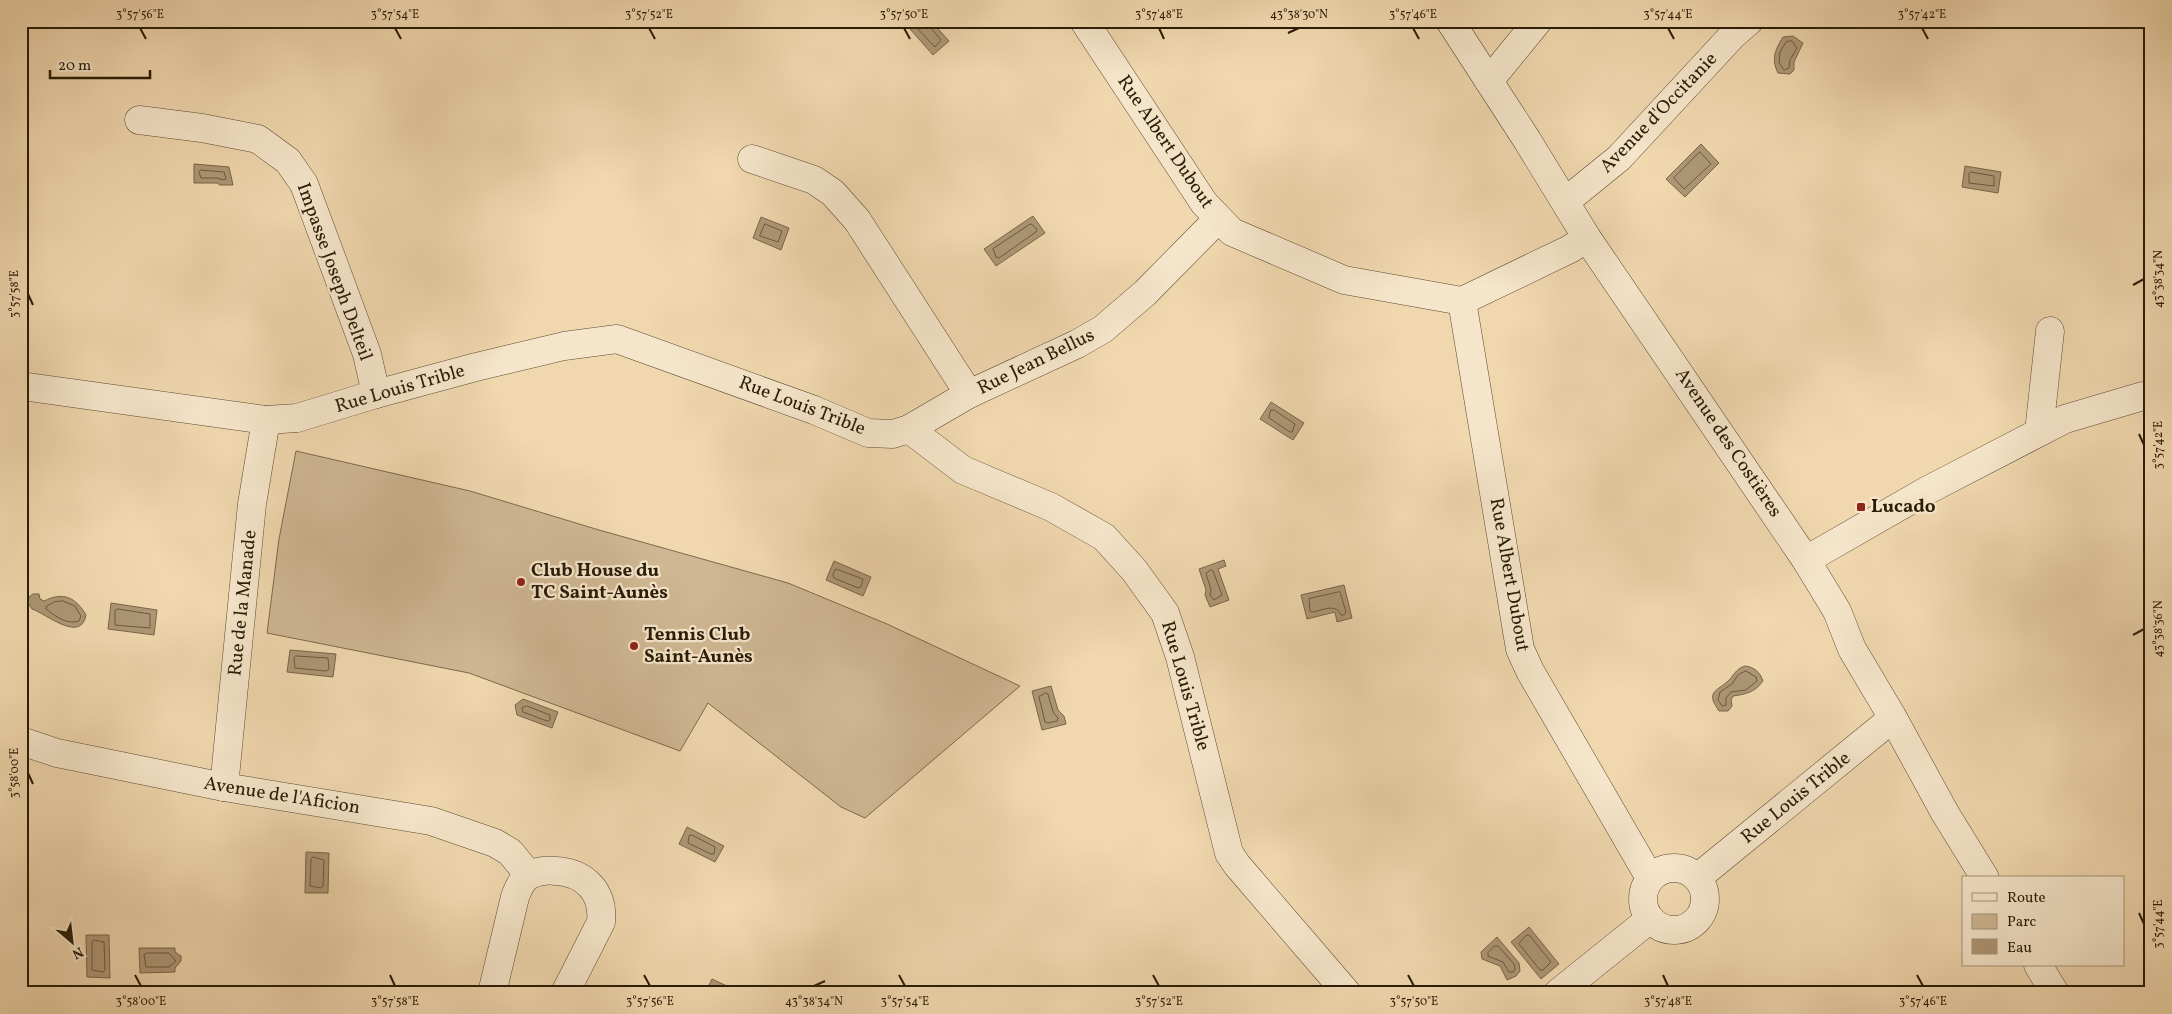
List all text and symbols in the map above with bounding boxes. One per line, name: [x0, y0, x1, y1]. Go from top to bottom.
text: 3°57'56"E: [116, 7, 164, 23]
text: 3°57'54"E: [371, 7, 419, 23]
text: 3°57'52"E: [625, 7, 673, 23]
text: 3°57'50"E: [880, 7, 928, 23]
text: 3°57'48"E: [1135, 7, 1183, 23]
text: 43°38'30"N: [1270, 7, 1328, 23]
text: 3°57'46"E: [1389, 7, 1437, 23]
text: 3°57'44"E: [1644, 7, 1692, 23]
text: 3°57'42"E: [1898, 7, 1946, 23]
street label: Avenue d'Occitanie: [1594, 47, 1724, 179]
scale bar: [50, 48, 150, 80]
text: 20 m: [58, 56, 91, 77]
street label: Rue Albert Dubout: [1111, 70, 1220, 214]
street label: Impasse Joseph Delteil: [290, 179, 378, 365]
text: 43°38'34"N: [2151, 250, 2167, 308]
text: 3°57'58"E: [7, 270, 23, 318]
street label: Rue Jean Bellus: [973, 322, 1099, 402]
street label: Rue Louis Trible: [332, 358, 468, 420]
street label: Avenue des Costières: [1668, 363, 1788, 523]
street label: Rue Louis Trible: [735, 370, 869, 442]
text: 3°57'42"E: [2151, 421, 2167, 469]
place label: Lucado: [1871, 494, 1936, 520]
street label: Rue Albert Dubout: [1483, 496, 1535, 654]
marker: Lucado: [1855, 501, 1867, 513]
street label: Rue de la Manade: [222, 529, 264, 677]
place label: Club House du TC Saint-Aunès: [531, 558, 668, 606]
marker: Club House du TC Saint-Aunès: [515, 576, 527, 588]
text: 43°38'36"N: [2151, 600, 2167, 658]
street label: Rue Louis Trible: [1154, 618, 1216, 754]
place label: Tennis Club Saint-Aunès: [644, 622, 753, 670]
marker: Tennis Club Saint-Aunès: [628, 640, 640, 652]
street label: Rue Louis Trible: [1736, 746, 1856, 850]
text: 3°58'00"E: [7, 748, 23, 798]
street label: Avenue de l'Aficion: [202, 771, 362, 821]
legend: [1962, 876, 2124, 966]
text: Route: [2007, 888, 2046, 909]
text: 3°57'44"E: [2151, 900, 2167, 948]
text: Parc: [2007, 912, 2036, 933]
north arrow: [48, 916, 98, 966]
text: Eau: [2007, 938, 2032, 959]
text: N: [68, 941, 86, 963]
text: 3°58'00"E: [116, 994, 166, 1010]
text: 3°57'58"E: [371, 994, 419, 1010]
text: 3°57'56"E: [626, 994, 674, 1010]
text: 43°38'34"N: [785, 994, 843, 1010]
text: 3°57'54"E: [881, 994, 929, 1010]
text: 3°57'52"E: [1135, 994, 1183, 1010]
text: 3°57'50"E: [1390, 994, 1438, 1010]
text: 3°57'48"E: [1644, 994, 1692, 1010]
text: 3°57'46"E: [1899, 994, 1947, 1010]

